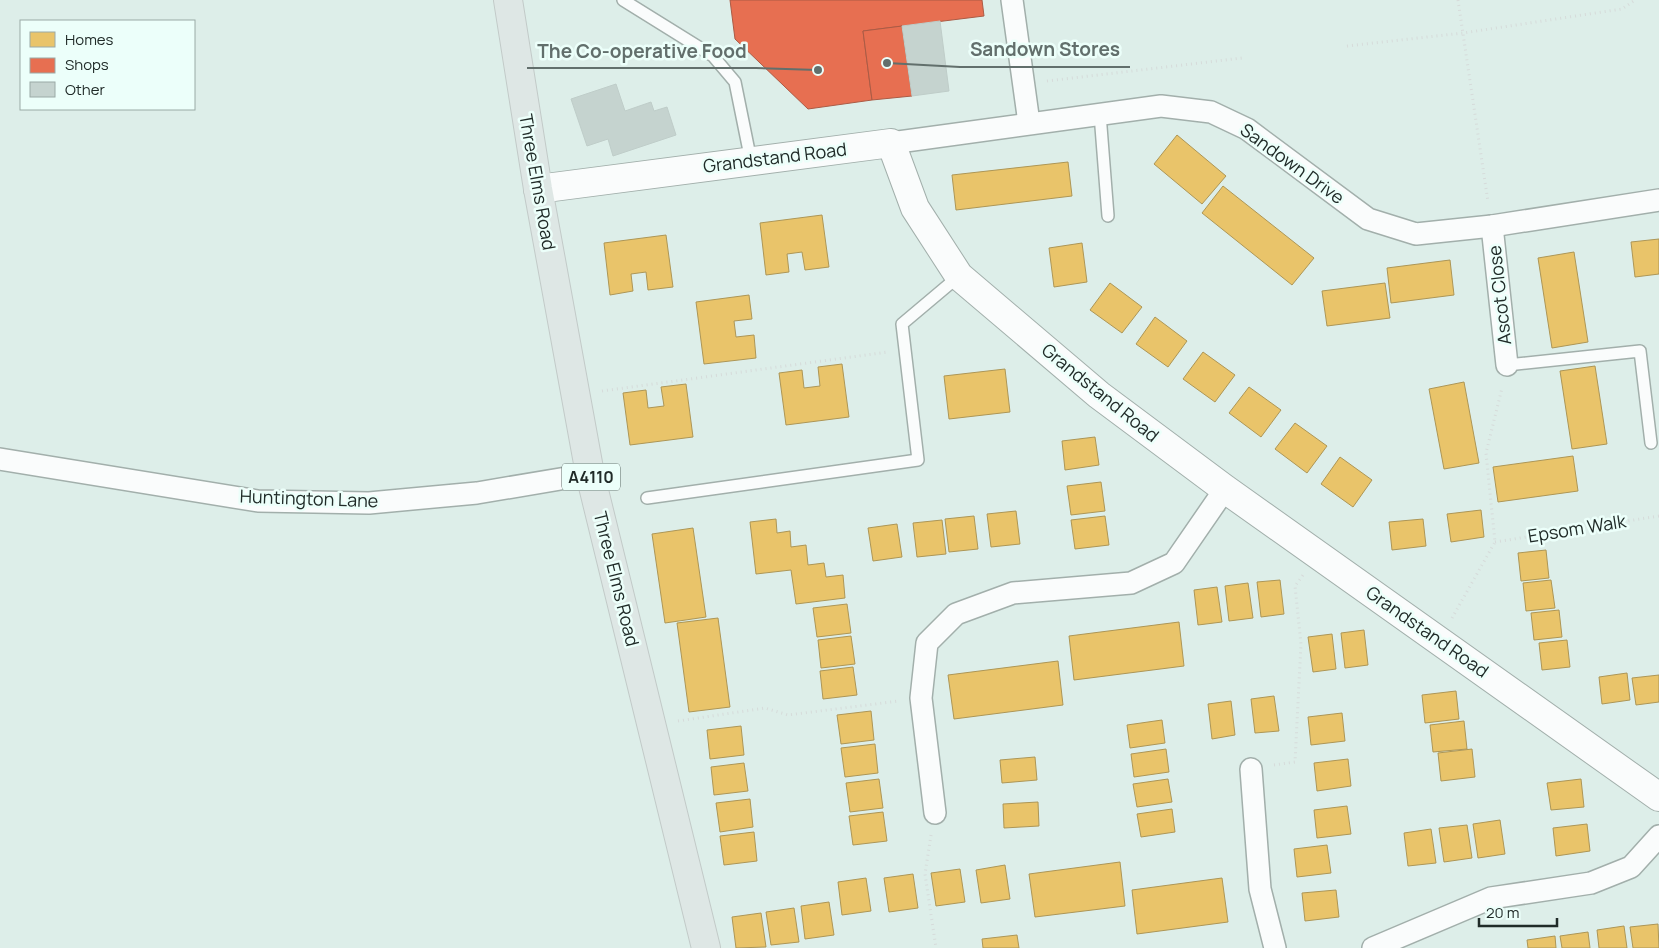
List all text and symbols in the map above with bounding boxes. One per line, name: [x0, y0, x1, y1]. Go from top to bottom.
legend: [20, 20, 195, 110]
text: Homes: [65, 29, 114, 50]
callout: Sandown Stores: [960, 33, 1130, 67]
callout: The Co-operative Food: [527, 34, 756, 68]
text: Sandown Stores: [970, 36, 1120, 62]
text: The Co-operative Food: [537, 38, 747, 64]
text: Shops: [65, 54, 109, 75]
text: Other: [65, 79, 106, 100]
street label: Three Elms Road: [514, 112, 562, 252]
street label: Sandown Drive: [1236, 117, 1349, 209]
street label: Grandstand Road: [702, 136, 848, 178]
street label: Ascot Close: [1482, 244, 1516, 346]
street label: Grandstand Road: [1037, 337, 1164, 447]
road number: A4110: [562, 464, 620, 491]
street label: Huntington Lane: [239, 484, 379, 512]
street label: Epsom Walk: [1526, 508, 1629, 548]
street label: Three Elms Road: [589, 509, 645, 649]
street label: Grandstand Road: [1362, 580, 1494, 682]
scale bar: [1479, 896, 1556, 928]
text: 20 m: [1486, 902, 1519, 923]

